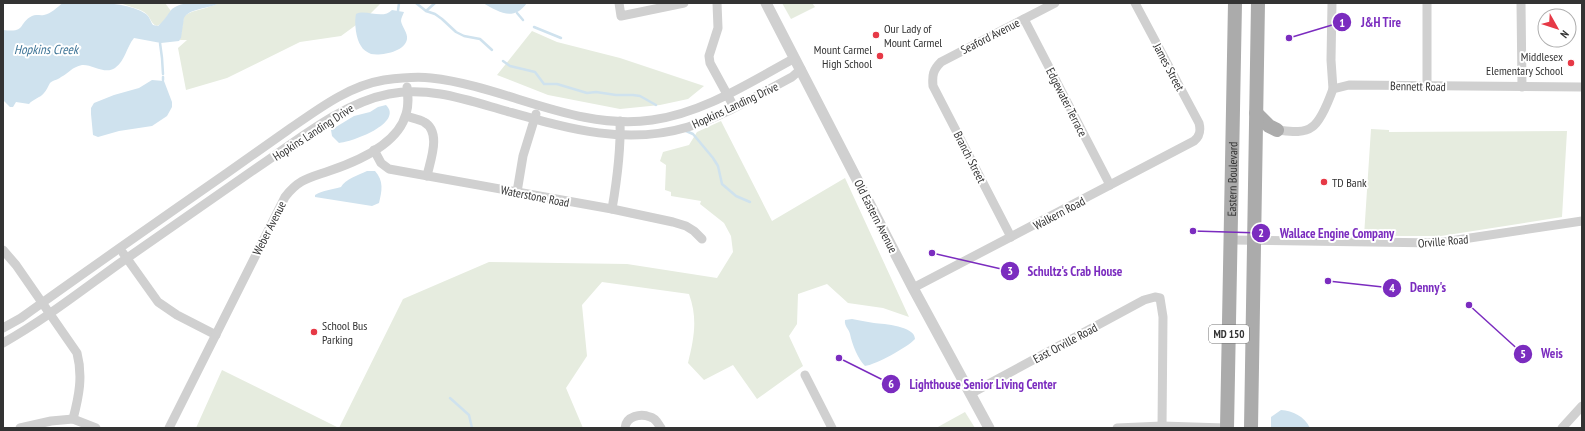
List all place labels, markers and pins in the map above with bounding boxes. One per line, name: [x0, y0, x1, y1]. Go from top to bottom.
callout: J&H Tire: [1332, 10, 1409, 35]
place label: Our Lady of Mount Carmel: [884, 21, 942, 50]
marker: Our Lady of Mount Carmel: [871, 30, 881, 40]
place label: Mount Carmel High School: [814, 42, 872, 71]
place label: Middlesex Elementary School: [1486, 49, 1563, 78]
marker: Mount Carmel High School: [875, 51, 885, 61]
marker: Middlesex Elementary School: [1566, 58, 1576, 68]
place label: TD Bank: [1332, 175, 1367, 190]
marker: TD Bank: [1319, 177, 1329, 187]
callout: Wallace Engine Company: [1251, 221, 1402, 246]
callout: Schultz's Crab House: [1000, 259, 1131, 284]
callout: Denny's: [1382, 275, 1454, 300]
place label: School Bus Parking: [322, 318, 367, 347]
marker: School Bus Parking: [309, 327, 319, 337]
callout: Weis: [1513, 341, 1571, 366]
callout: Lighthouse Senior Living Center: [881, 371, 1064, 396]

